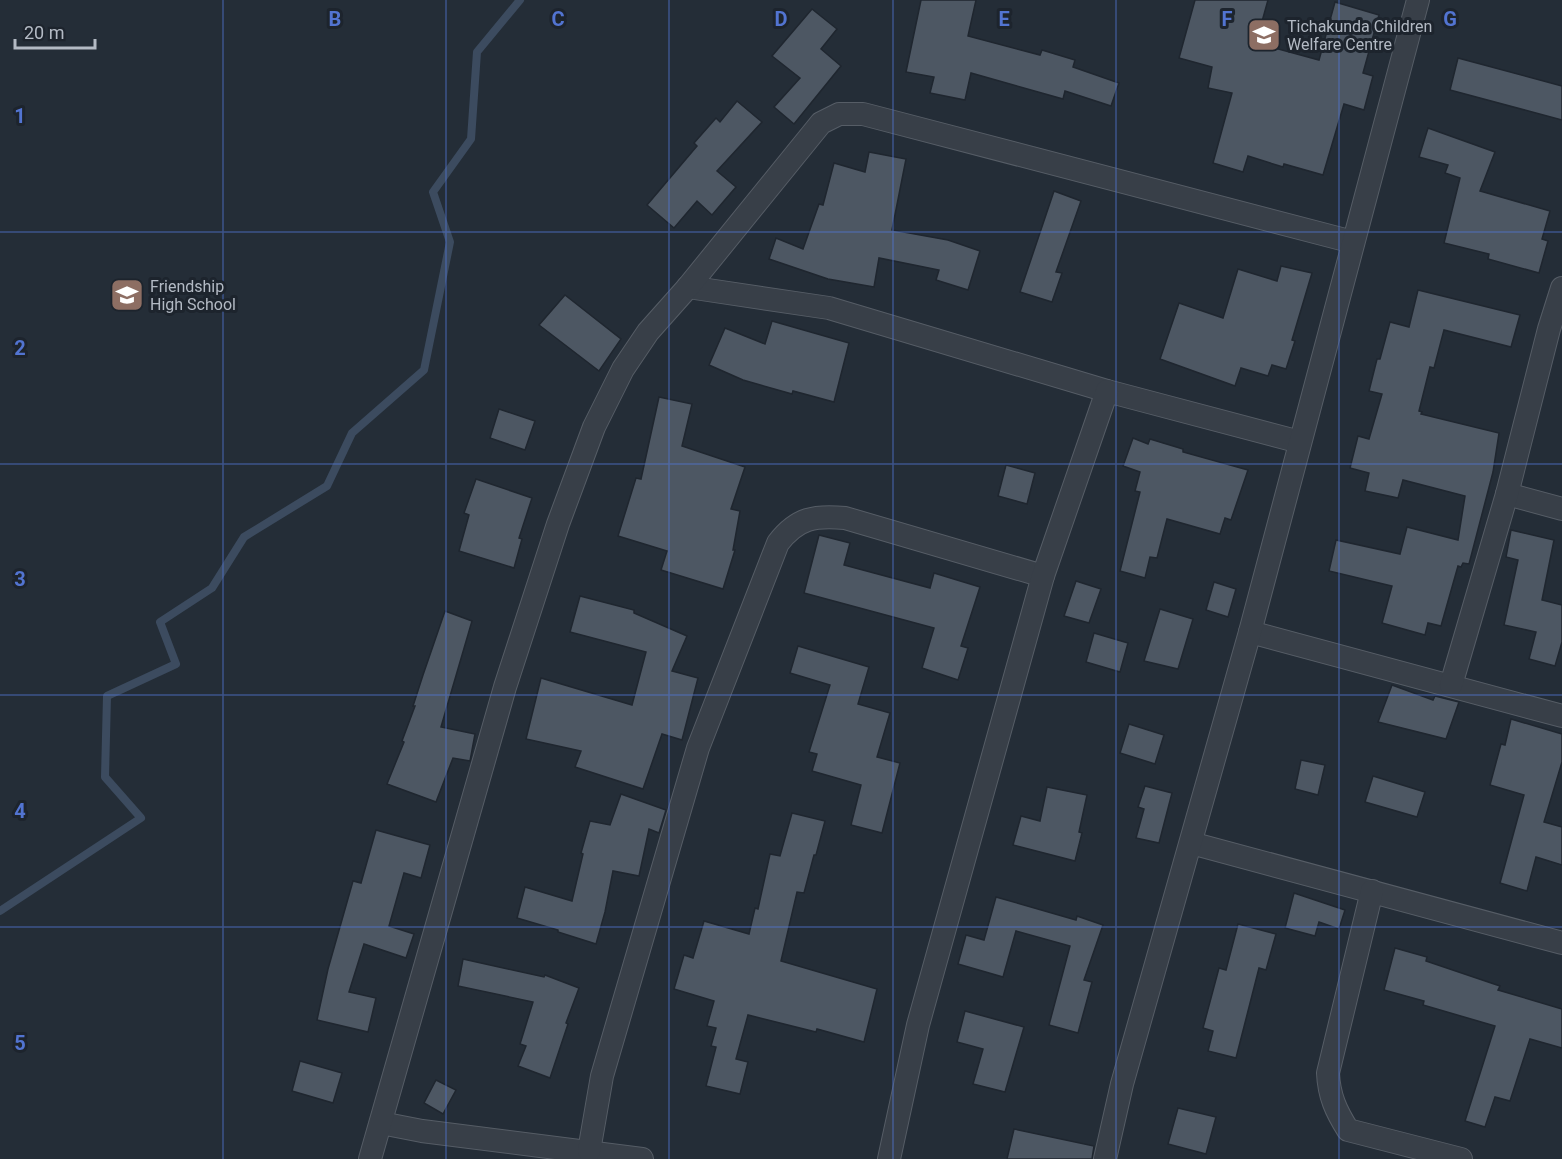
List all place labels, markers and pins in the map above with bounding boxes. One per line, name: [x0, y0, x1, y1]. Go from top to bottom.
school or university icon: Tichakunda Children Welfare Centre: [1246, 17, 1282, 53]
place label: Tichakunda Children Welfare Centre: [1287, 17, 1432, 54]
school or university icon: Friendship High School: [109, 277, 145, 313]
place label: Friendship High School: [150, 277, 236, 314]

